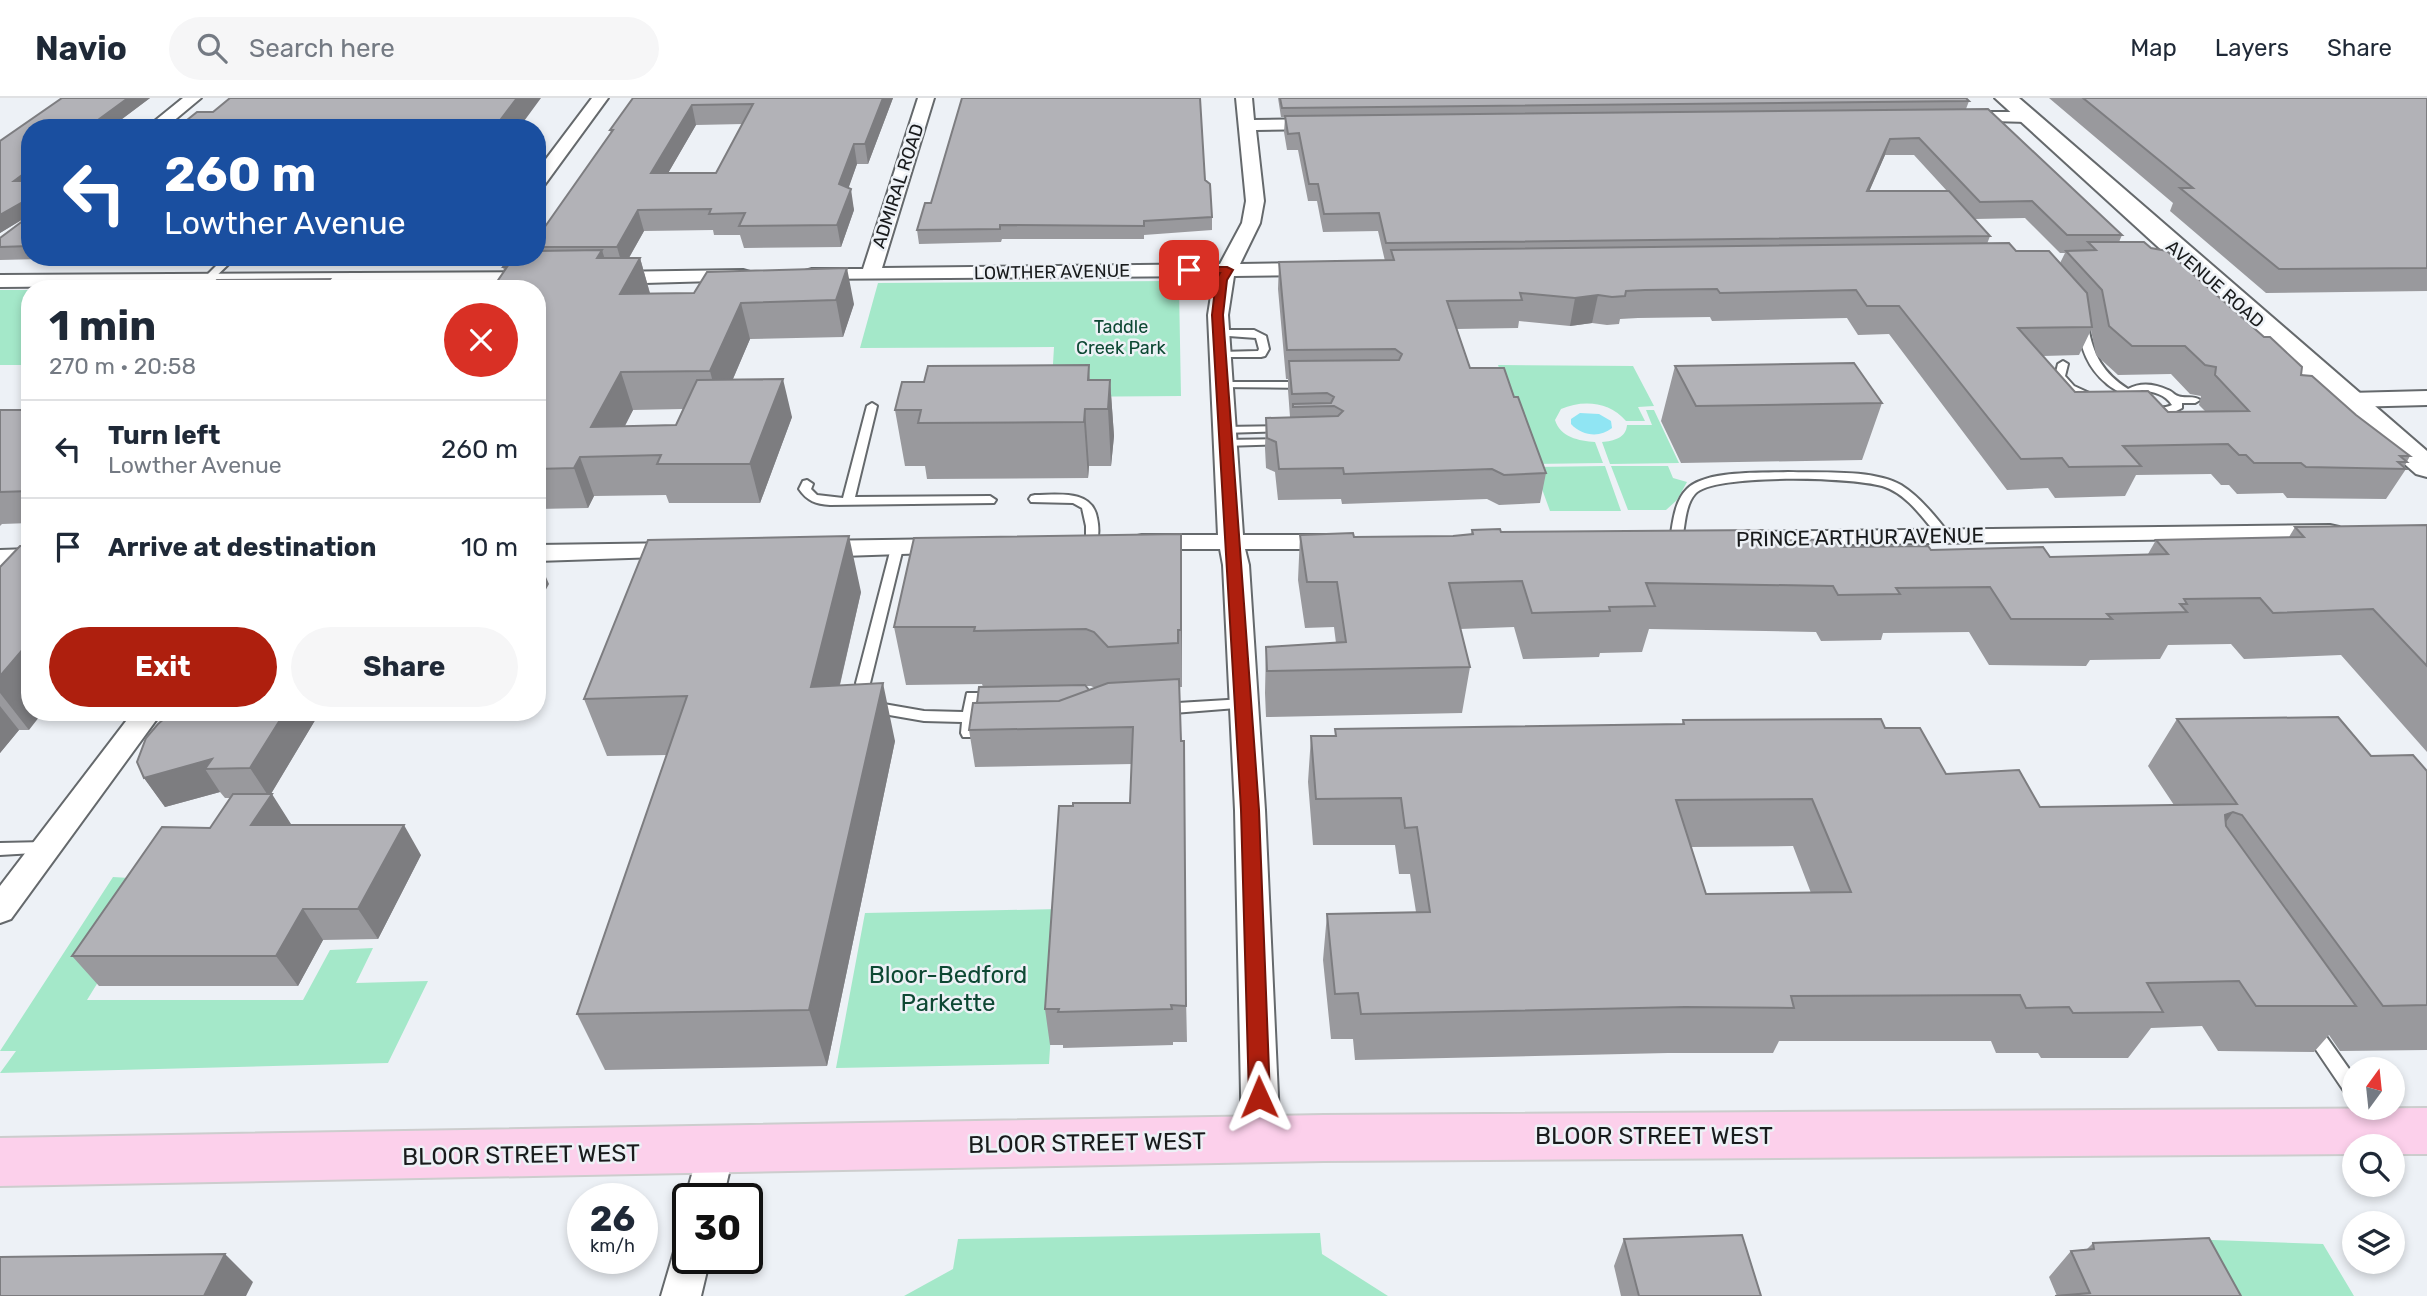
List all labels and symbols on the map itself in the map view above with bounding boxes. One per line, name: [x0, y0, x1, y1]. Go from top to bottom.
street label: ADMIRAL ROAD: [867, 121, 929, 251]
street label: AVENUE ROAD: [2162, 236, 2268, 332]
pin: [1159, 240, 1219, 300]
street label: LOWTHER AVENUE: [974, 260, 1130, 284]
park label: Taddle Creek Park: [1076, 316, 1167, 359]
street label: PRINCE ARTHUR AVENUE: [1736, 522, 1984, 552]
park label: Bloor-Bedford Parkette: [869, 961, 1027, 1017]
north arrow: [2342, 1057, 2404, 1120]
position arrow: [1222, 1060, 1296, 1134]
street label: BLOOR STREET WEST: [1535, 1122, 1773, 1150]
street label: BLOOR STREET WEST: [968, 1127, 1206, 1159]
street label: BLOOR STREET WEST: [402, 1139, 640, 1171]
speed limit sign: 30: [672, 1183, 763, 1274]

